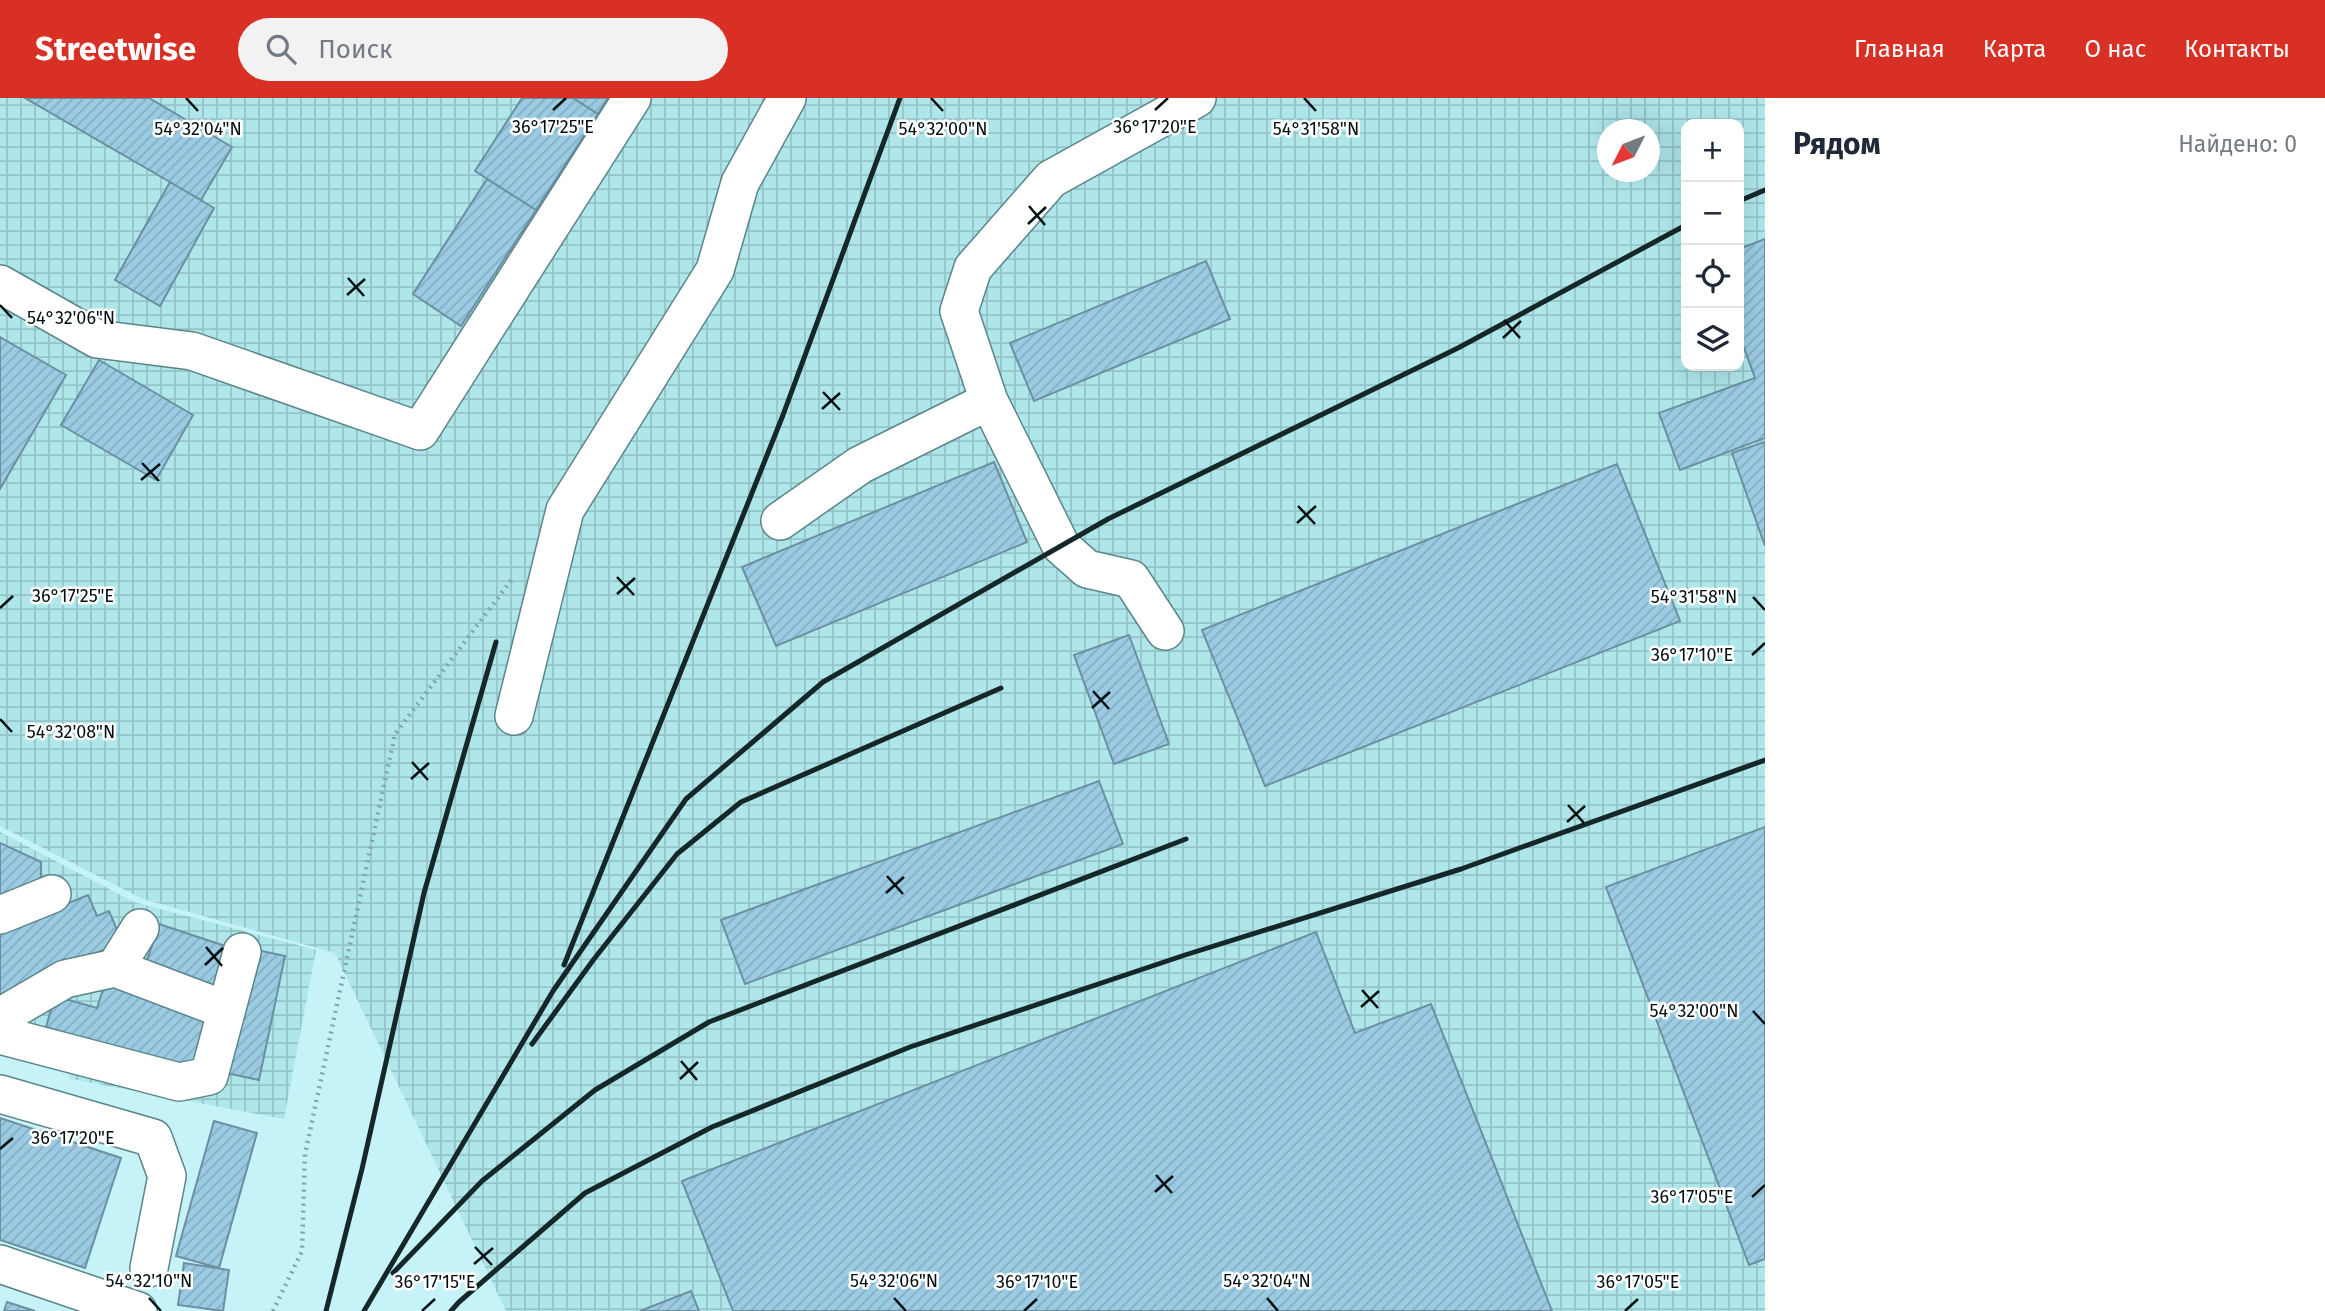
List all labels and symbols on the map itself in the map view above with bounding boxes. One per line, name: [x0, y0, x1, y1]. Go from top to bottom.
text: 36°17'25"E: [512, 116, 594, 138]
text: 36°17'20"E: [1113, 116, 1197, 138]
text: 54°32'04"N: [154, 118, 242, 140]
text: 54°32'00"N: [899, 118, 987, 140]
text: 54°31'58"N: [1273, 118, 1359, 140]
north arrow: [1597, 119, 1660, 182]
text: 54°32'06"N: [27, 307, 115, 329]
text: 36°17'25"E: [32, 585, 114, 607]
text: 54°31'58"N: [1651, 586, 1737, 608]
text: 36°17'10"E: [1651, 644, 1733, 666]
text: 54°32'08"N: [27, 721, 115, 743]
text: 54°32'00"N: [1650, 1000, 1738, 1022]
text: 36°17'20"E: [31, 1127, 115, 1149]
text: 36°17'05"E: [1651, 1186, 1733, 1208]
text: 54°32'10"N: [106, 1270, 192, 1292]
text: 54°32'06"N: [850, 1270, 938, 1292]
text: 54°32'04"N: [1223, 1270, 1311, 1292]
text: 36°17'15"E: [395, 1271, 475, 1293]
text: 36°17'10"E: [996, 1271, 1078, 1293]
text: 36°17'05"E: [1597, 1271, 1679, 1293]

